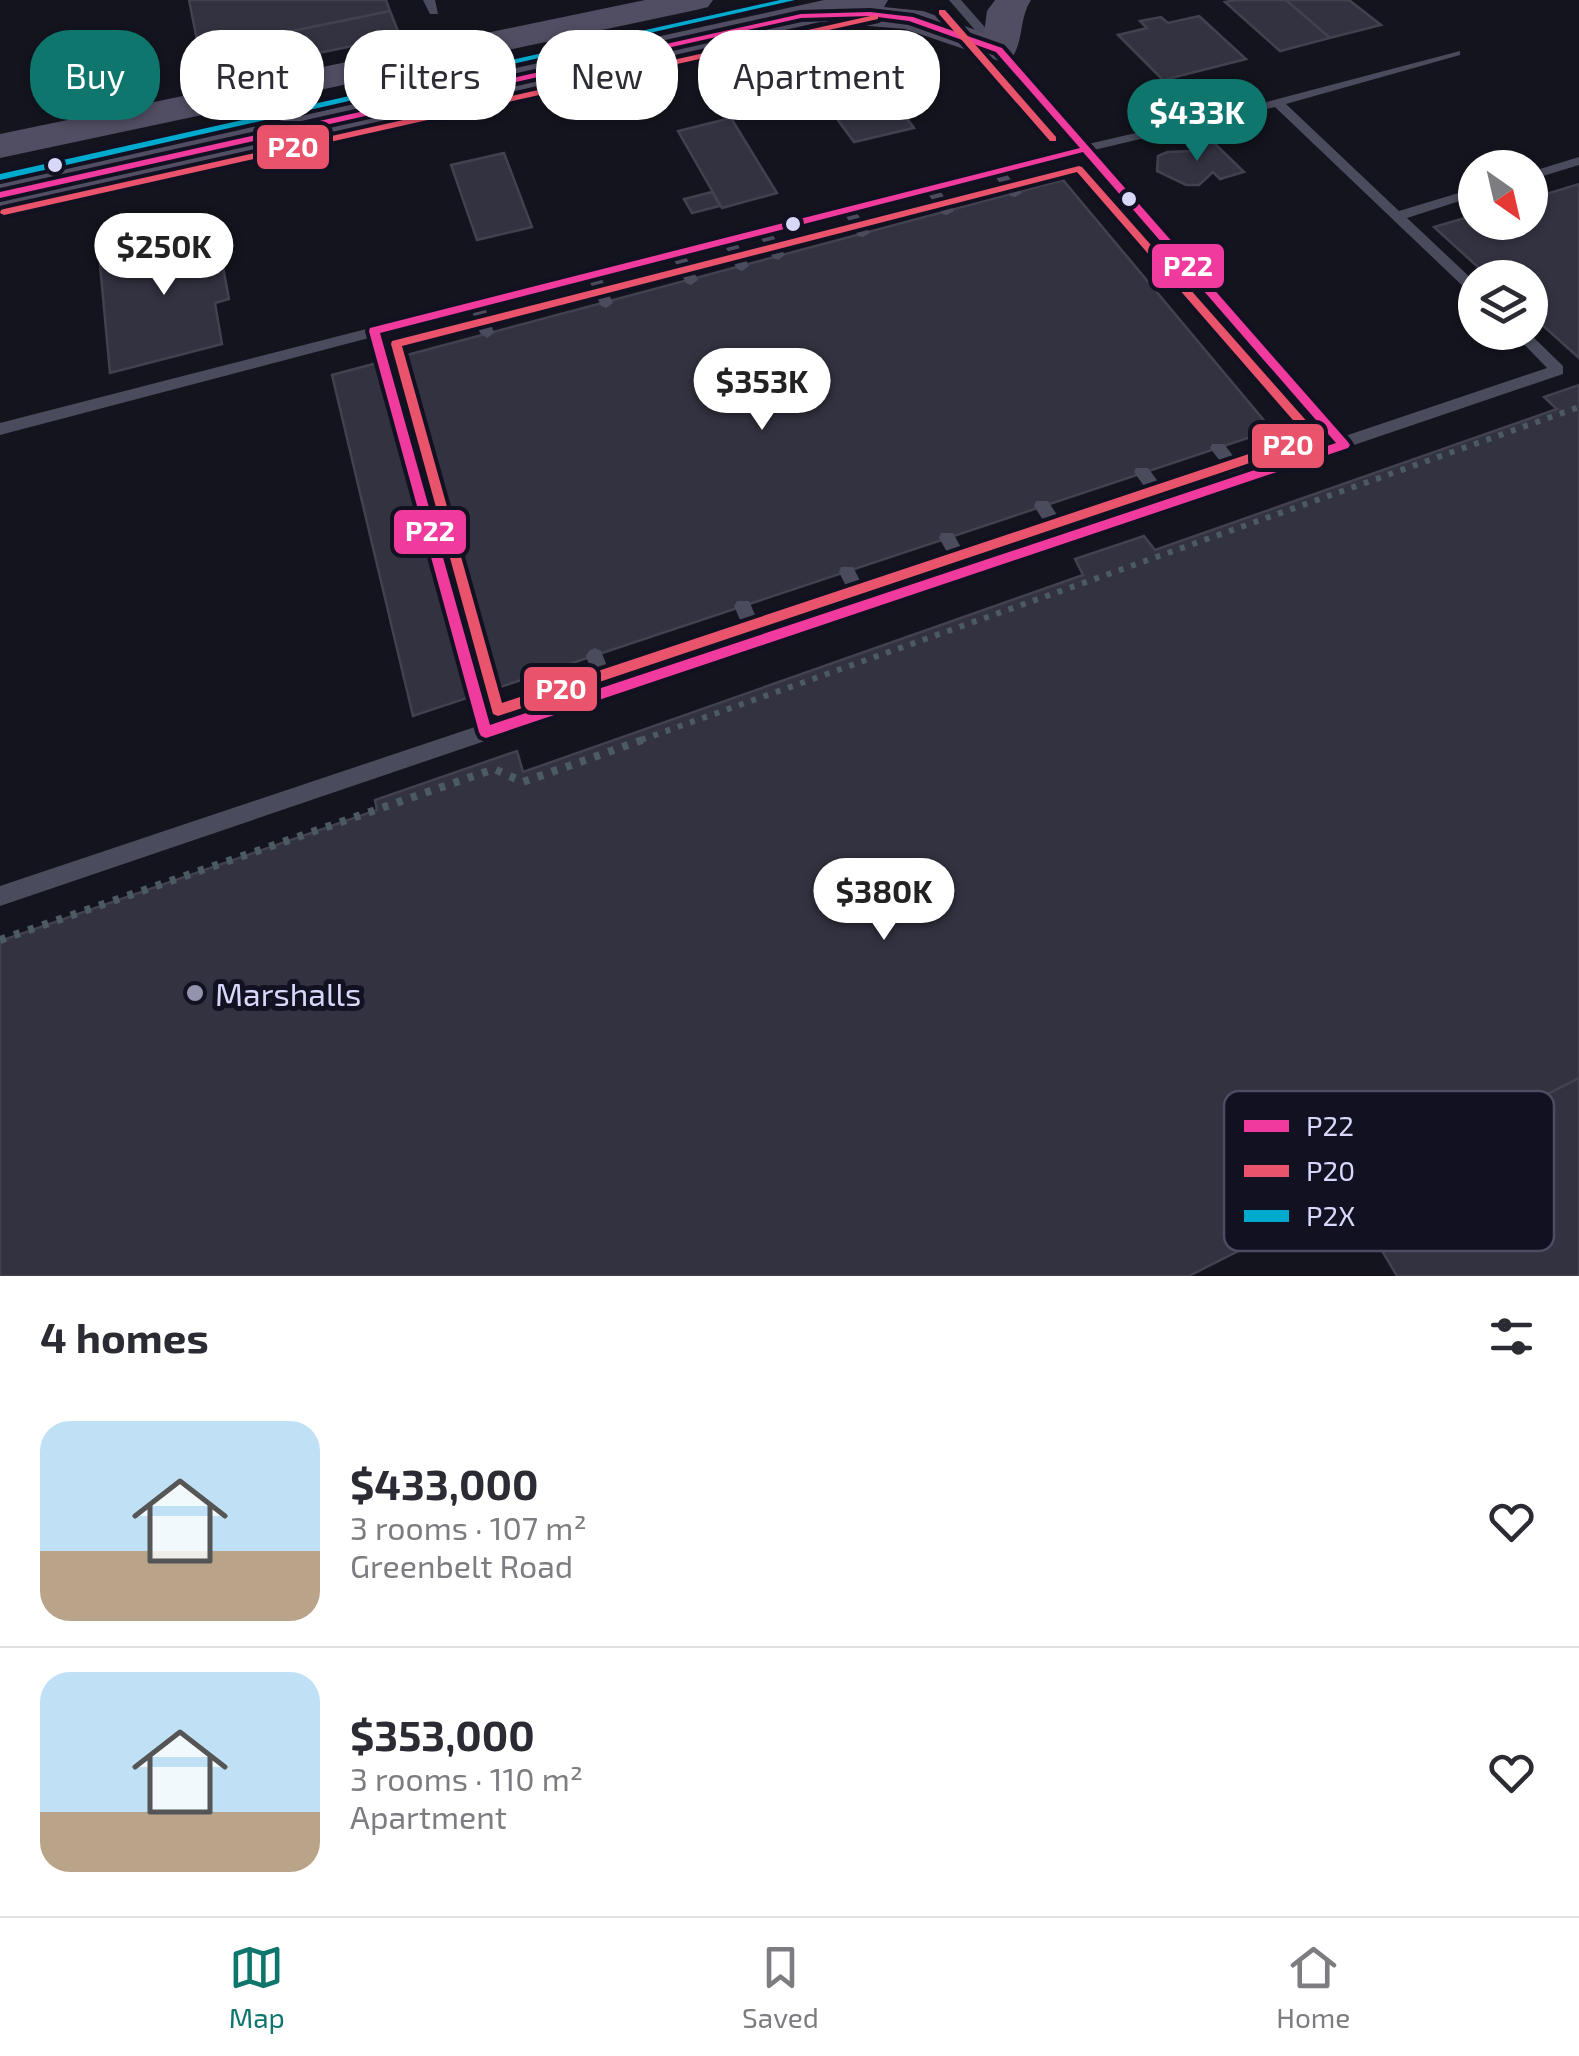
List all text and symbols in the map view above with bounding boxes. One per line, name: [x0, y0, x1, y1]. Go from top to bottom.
chip: Buy: [30, 30, 160, 120]
chip: Rent: [180, 30, 324, 120]
chip: Filters: [344, 30, 516, 120]
chip: New: [536, 30, 678, 120]
chip: Apartment: [698, 30, 940, 120]
pin: $433K: [1127, 79, 1267, 164]
text: $433K: [1149, 92, 1245, 130]
line badge: P20: [255, 123, 331, 171]
text: P20: [267, 129, 319, 163]
north arrow: [1458, 150, 1548, 240]
map controls: [1458, 150, 1548, 350]
unlabelled marker: [45, 155, 65, 175]
unlabelled marker: [1119, 189, 1139, 209]
pin: $250K: [94, 213, 234, 298]
unlabelled marker: [783, 214, 803, 234]
text: $250K: [116, 226, 212, 264]
line badge: P22: [1150, 242, 1226, 290]
text: P22: [1163, 248, 1213, 282]
button: layers: [1458, 260, 1548, 350]
pin: $353K: [692, 348, 832, 433]
text: $353K: [716, 361, 808, 399]
line badge: P20: [1250, 422, 1326, 470]
text: P20: [1262, 427, 1314, 461]
line badge: P22: [392, 508, 468, 556]
text: P22: [405, 513, 455, 547]
line badge: P20: [522, 665, 599, 713]
text: P20: [535, 671, 587, 705]
pin: $380K: [814, 858, 954, 943]
text: $380K: [835, 871, 933, 909]
place label: Marshalls: [215, 974, 361, 1012]
marker: Marshalls: [184, 982, 206, 1004]
legend: [1224, 1091, 1554, 1251]
text: P22: [1306, 1108, 1354, 1142]
text: P20: [1306, 1153, 1355, 1187]
text: P2X: [1306, 1198, 1355, 1232]
icon: filters: [1484, 1309, 1539, 1364]
text: 4 homes: [40, 1311, 209, 1361]
text: $433,000: [350, 1458, 538, 1508]
icon: home: [120, 1461, 240, 1581]
icon: heart: [1484, 1494, 1539, 1549]
text: 3 rooms · 107 m²: [350, 1508, 587, 1546]
text: Greenbelt Road: [350, 1546, 573, 1584]
text: $353,000: [350, 1709, 535, 1759]
icon: home: [120, 1712, 240, 1832]
icon: heart: [1484, 1745, 1539, 1800]
text: 3 rooms · 110 m²: [350, 1759, 583, 1797]
text: Apartment: [350, 1797, 507, 1835]
tab: Map: [229, 1940, 285, 2034]
tab: Saved: [742, 1940, 819, 2034]
tab: Home: [1276, 1940, 1350, 2034]

